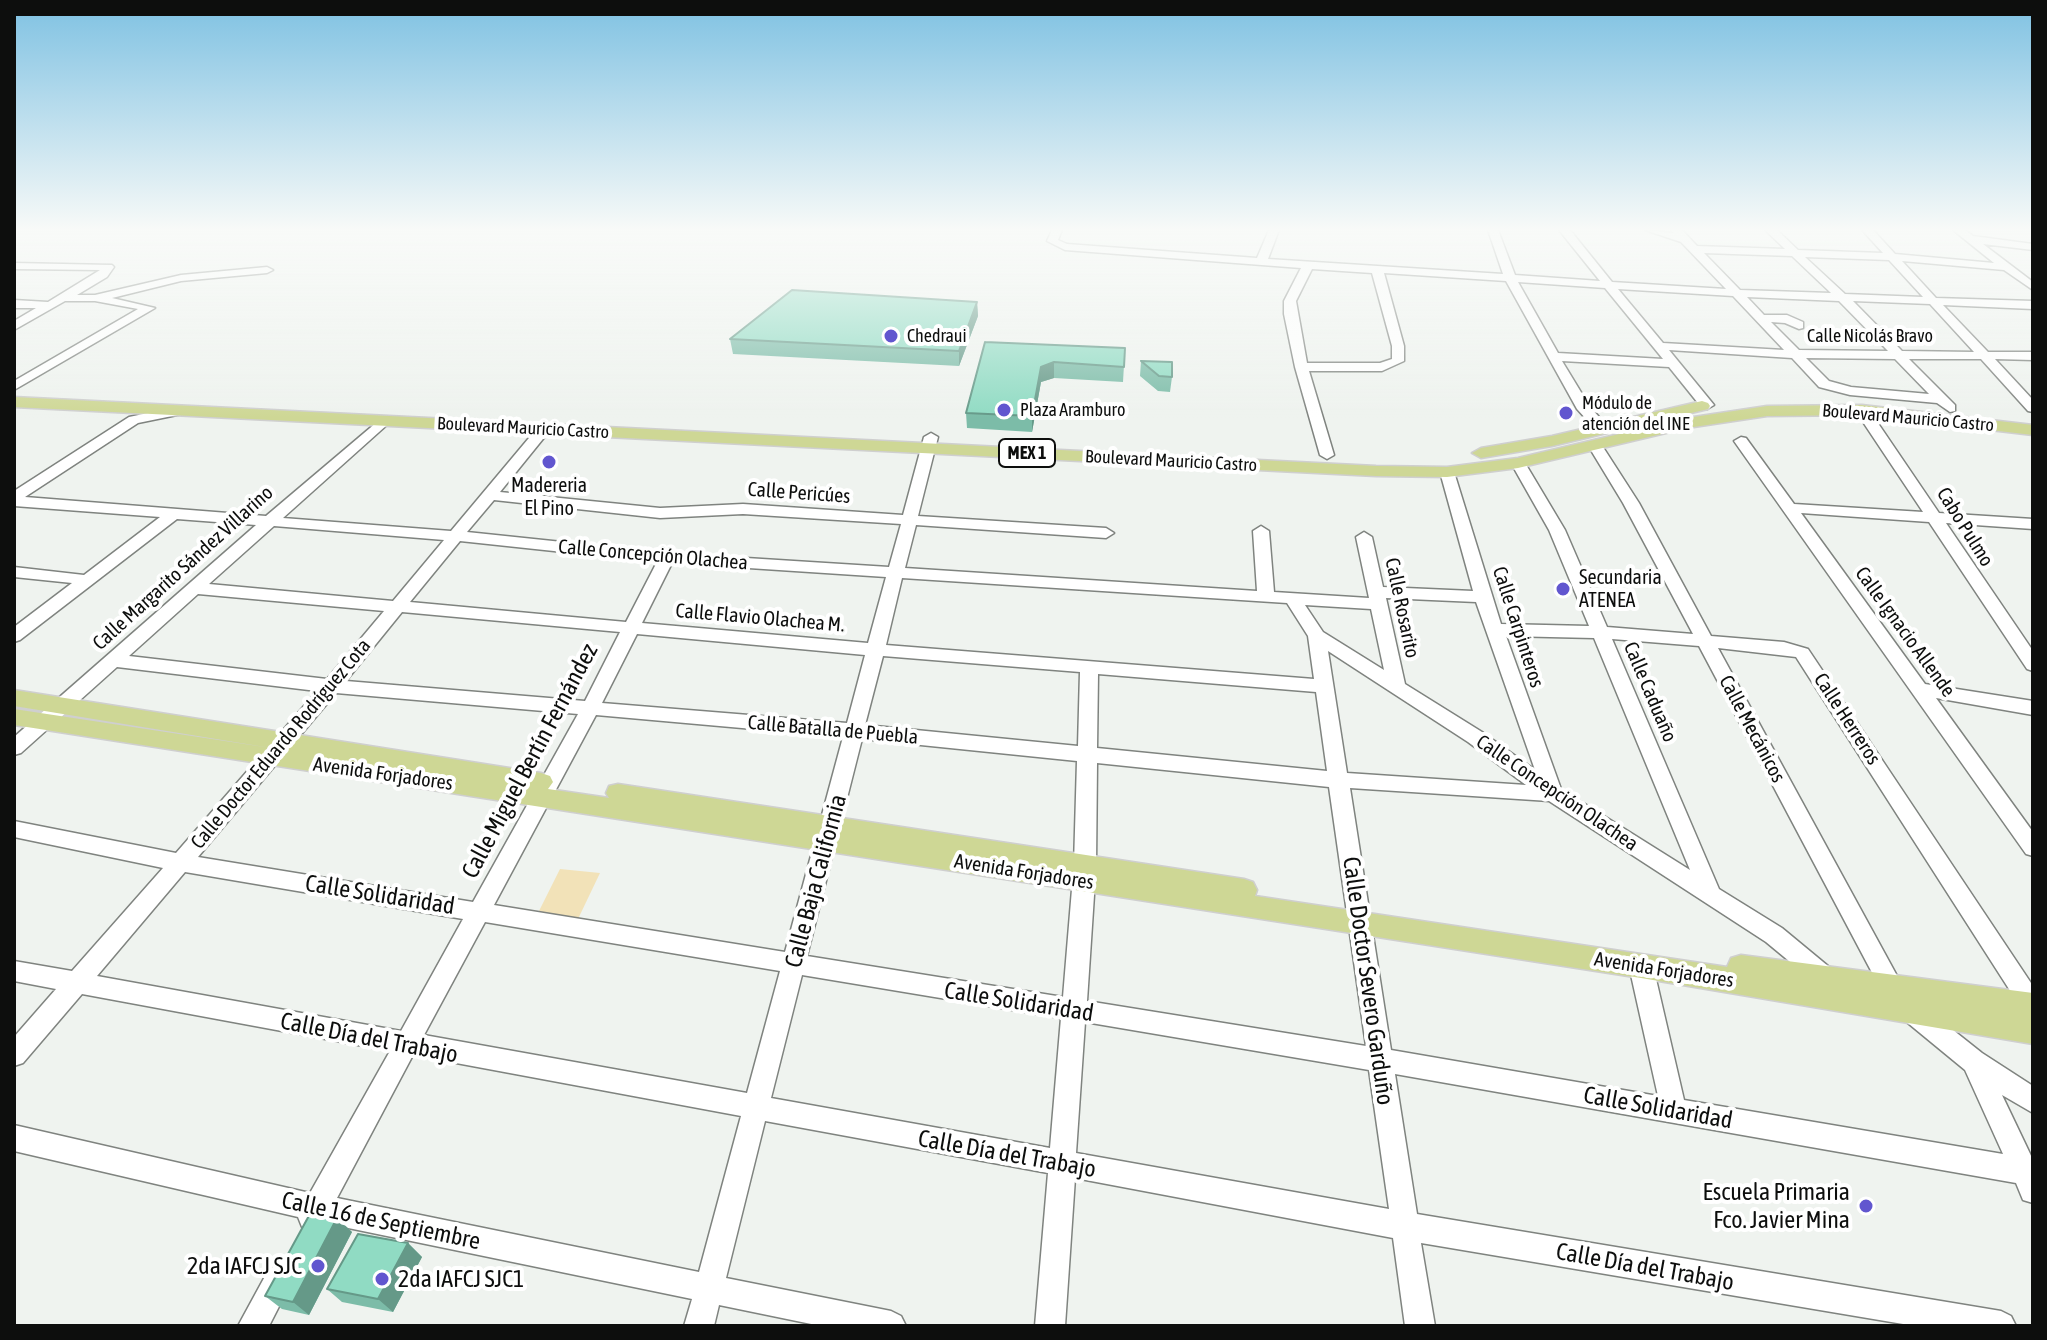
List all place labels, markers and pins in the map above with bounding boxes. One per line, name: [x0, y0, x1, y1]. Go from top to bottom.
place label: Chedraui: [907, 325, 967, 347]
marker: Chedraui: [882, 327, 900, 345]
place label: Módulo de atención del INE: [1582, 392, 1690, 434]
place label: Plaza Aramburo: [1020, 399, 1125, 421]
marker: Plaza Aramburo: [995, 401, 1013, 419]
marker: Módulo de atención del INE: [1557, 404, 1575, 422]
marker: Madereria El Pino: [540, 453, 558, 471]
place label: Madereria El Pino: [511, 474, 587, 521]
place label: Secundaria ATENEA: [1579, 566, 1662, 613]
marker: Secundaria ATENEA: [1554, 580, 1572, 598]
place label: Escuela Primaria Fco. Javier Mina: [1703, 1178, 1850, 1234]
marker: Escuela Primaria Fco. Javier Mina: [1857, 1197, 1875, 1215]
place label: 2da IAFCJ SJC: [187, 1252, 302, 1280]
marker: 2da IAFCJ SJC: [309, 1257, 327, 1275]
place label: 2da IAFCJ SJC1: [398, 1265, 524, 1293]
marker: 2da IAFCJ SJC1: [373, 1270, 391, 1288]

